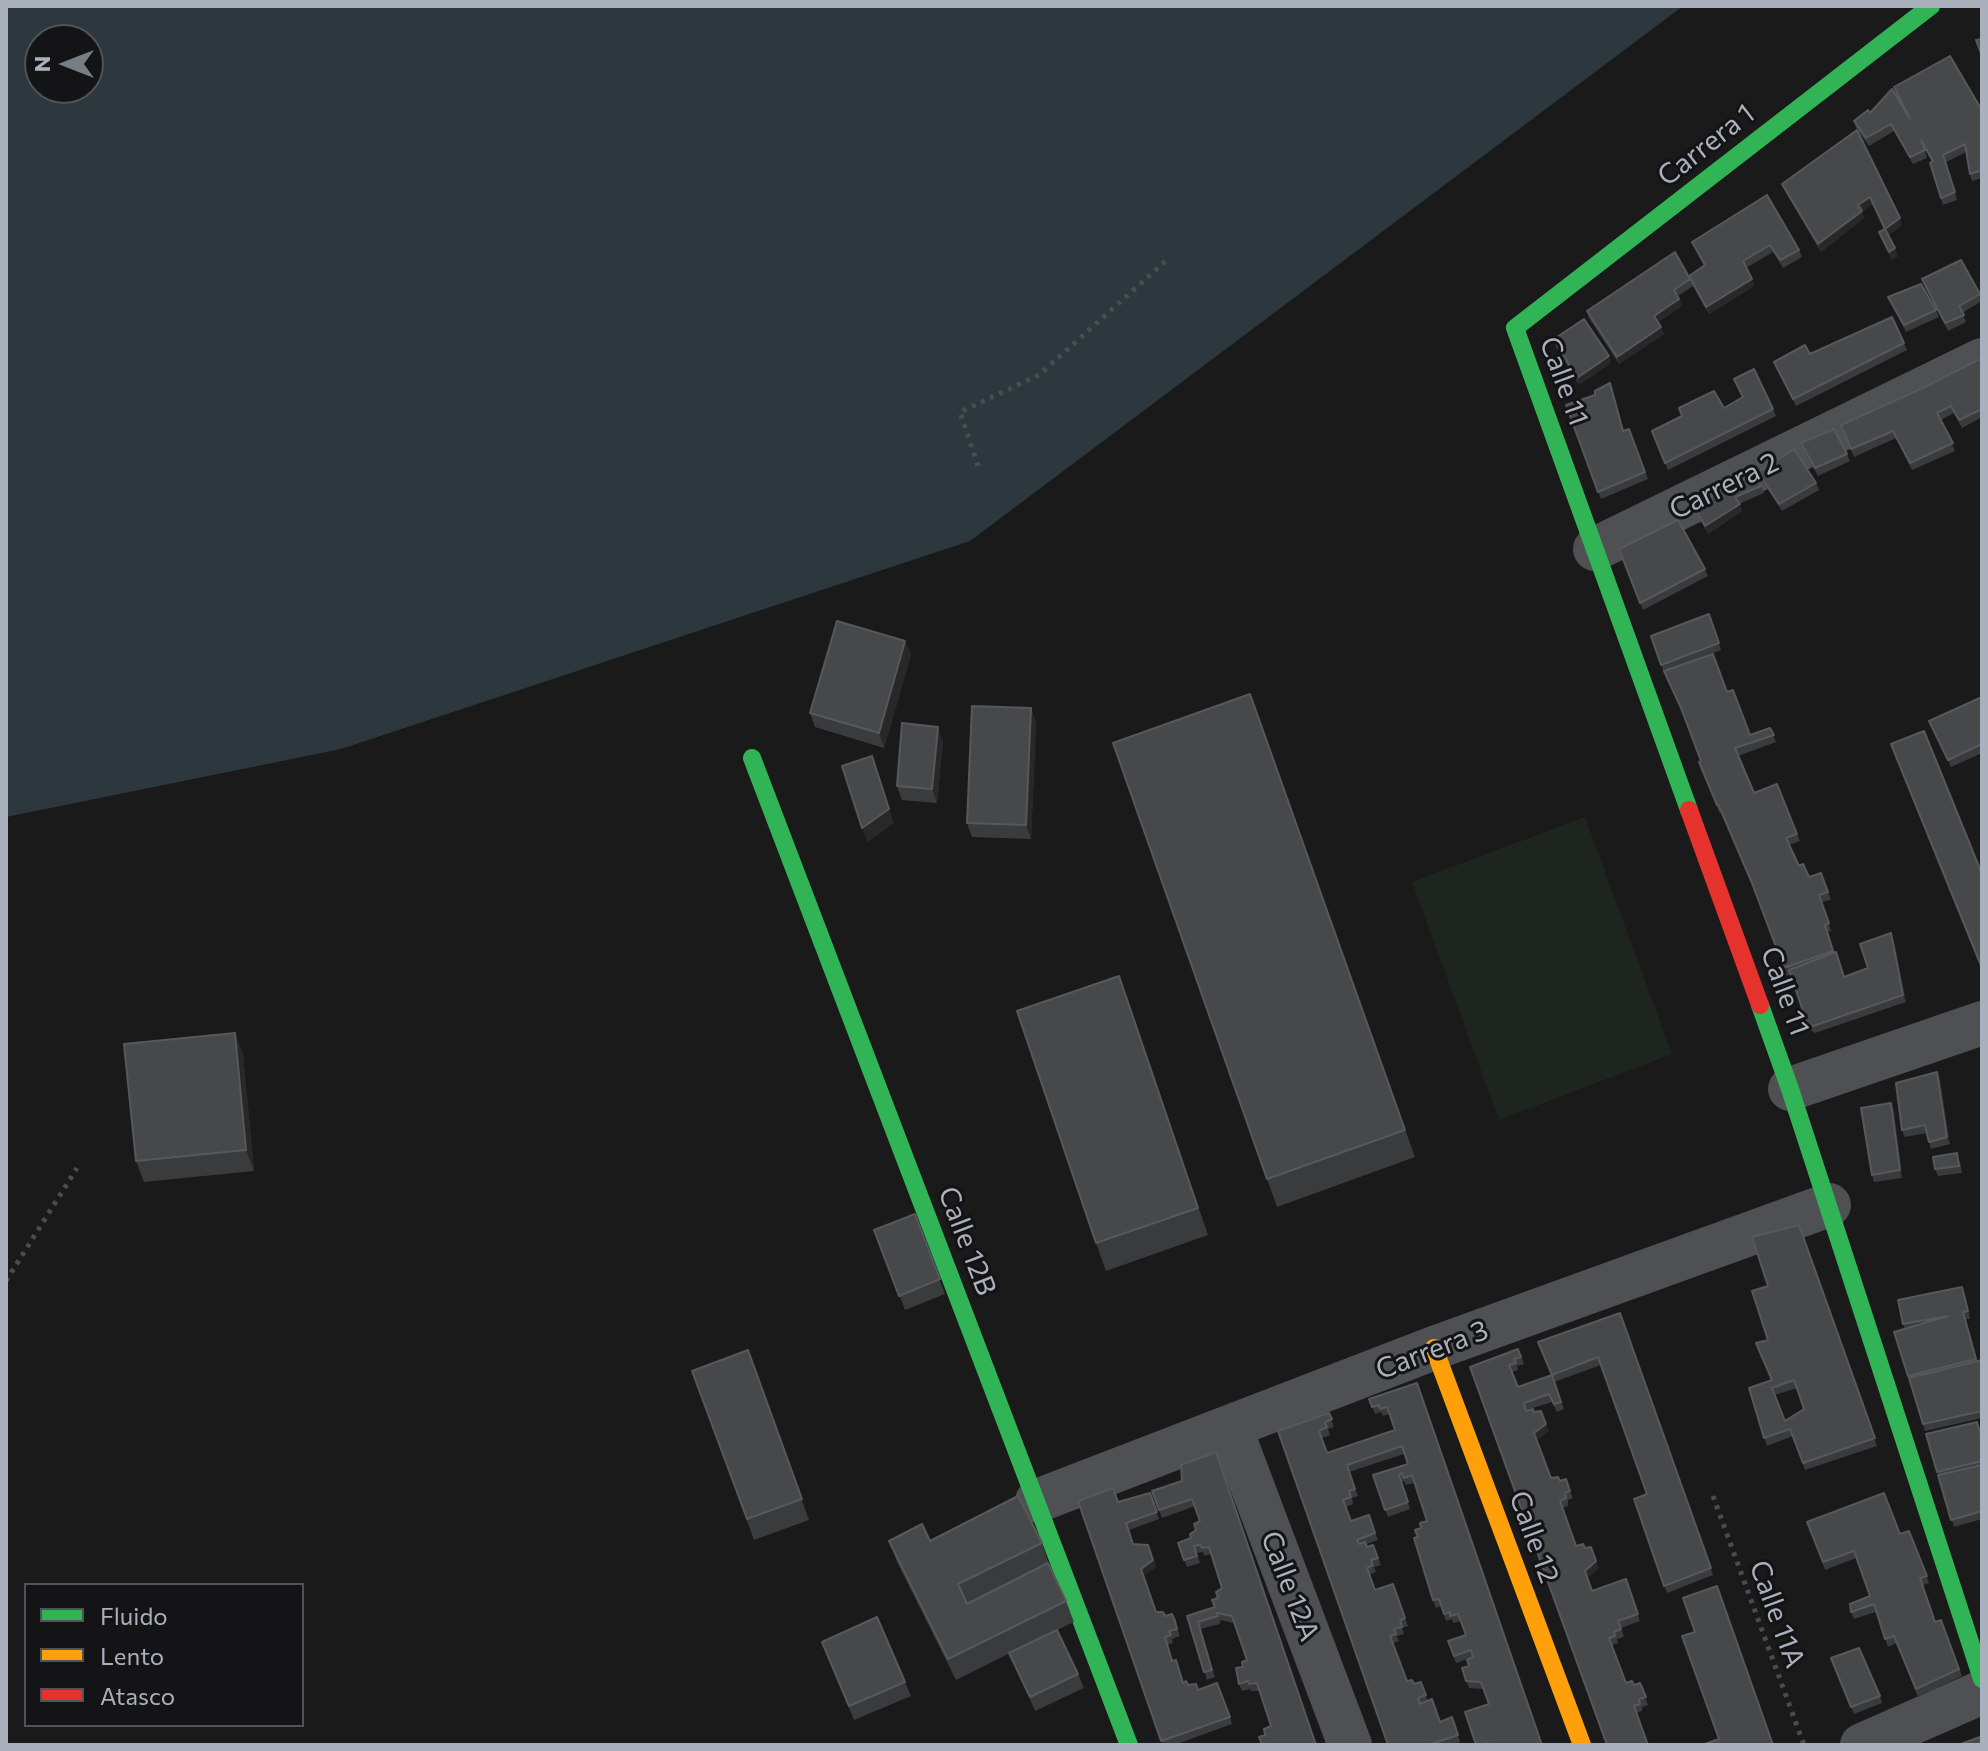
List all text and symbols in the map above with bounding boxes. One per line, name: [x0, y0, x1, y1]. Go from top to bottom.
north arrow: [24, 24, 104, 104]
text: N: [28, 56, 55, 72]
street label: Carrera 1: [1651, 97, 1761, 193]
street label: Calle 11: [1532, 332, 1596, 430]
street label: Carrera 2: [1664, 445, 1784, 527]
street label: Calle 11: [1753, 942, 1817, 1040]
street label: Calle 12B: [931, 1182, 1003, 1300]
street label: Carrera 3: [1371, 1313, 1493, 1387]
street label: Calle 12: [1502, 1486, 1566, 1588]
street label: Calle 12A: [1254, 1526, 1326, 1646]
street label: Calle 11A: [1742, 1556, 1812, 1672]
legend: [24, 1583, 304, 1727]
text: Fluido: [100, 1601, 168, 1630]
text: Lento: [100, 1641, 164, 1670]
text: Atasco: [100, 1681, 175, 1710]

